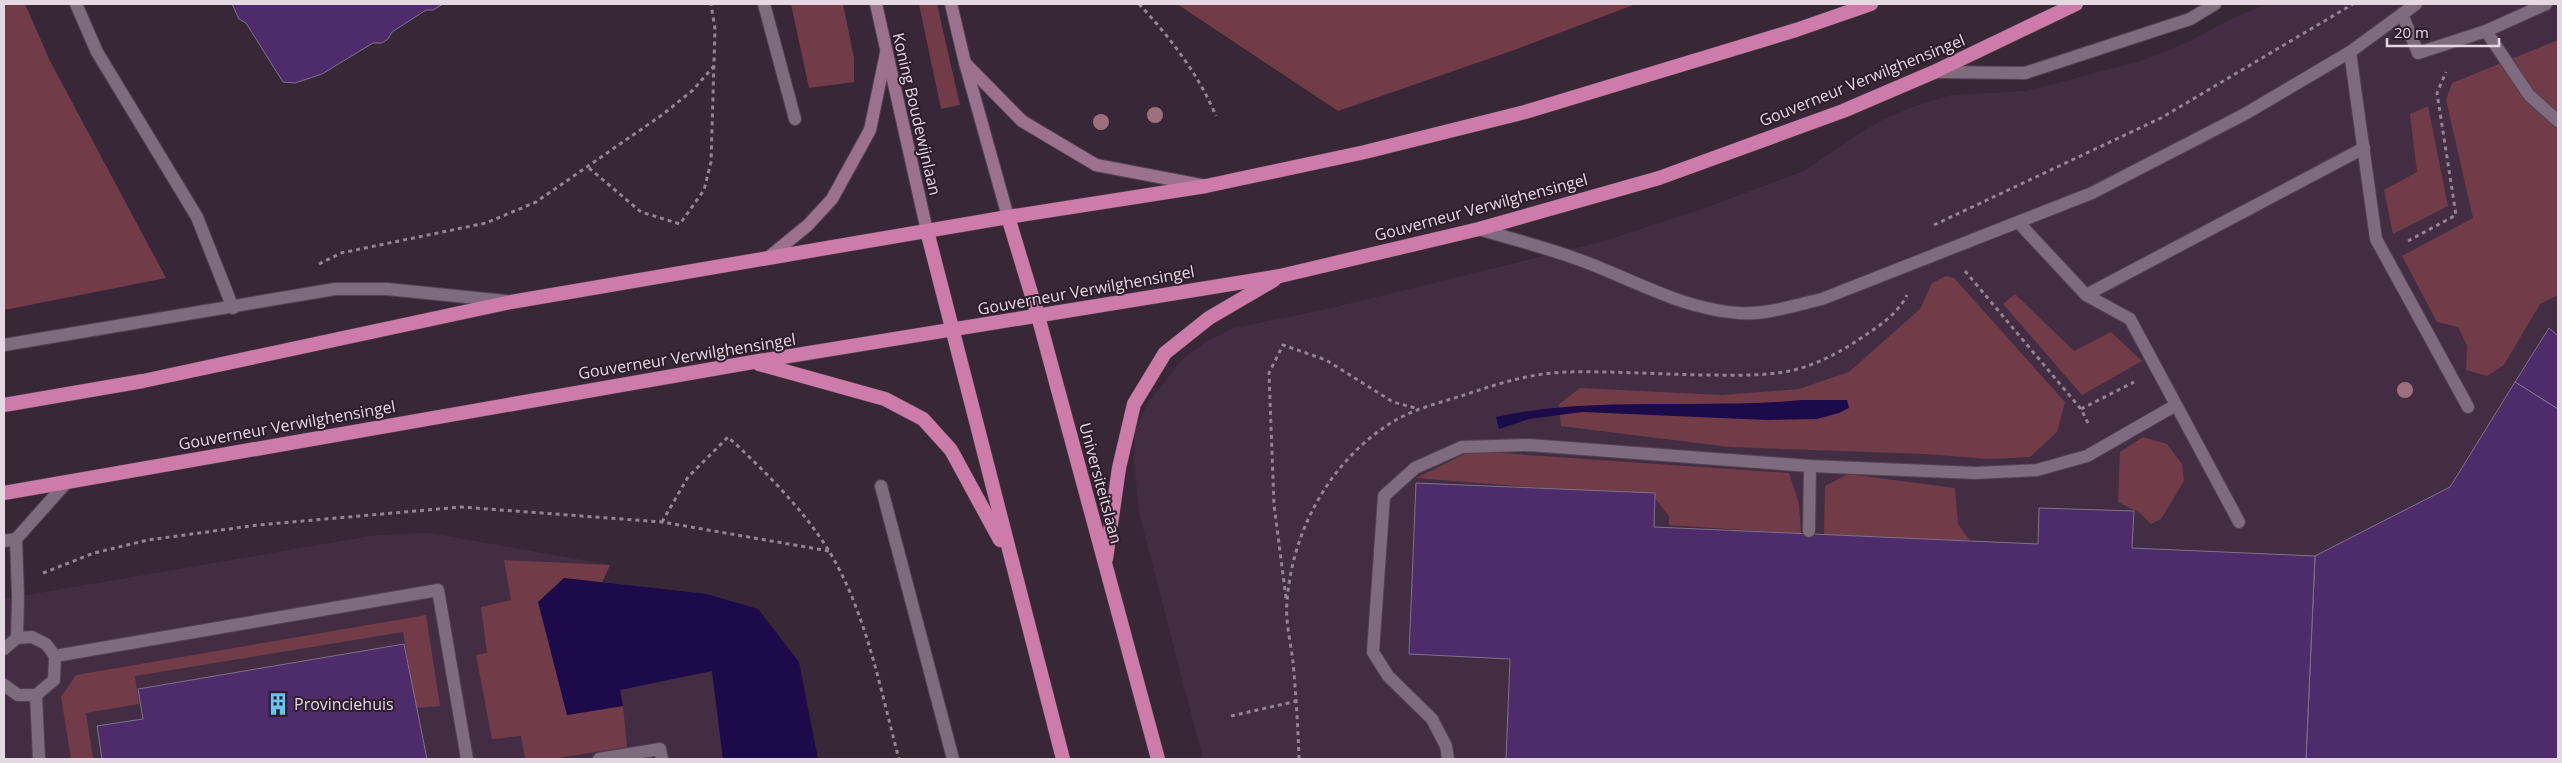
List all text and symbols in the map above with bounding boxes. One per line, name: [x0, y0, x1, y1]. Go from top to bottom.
scale bar: [2387, 15, 2500, 47]
text: 20 m: [2394, 22, 2429, 42]
street label: Gouverneur Verwilghensingel: [1756, 29, 1968, 131]
street label: Koning Boudewijnlaan: [888, 30, 946, 198]
street label: Gouverneur Verwilghensingel: [1372, 168, 1590, 246]
street label: Gouverneur Verwilghensingel: [976, 260, 1196, 320]
street label: Gouverneur Verwilghensingel: [577, 328, 797, 384]
street label: Gouverneur Verwilghensingel: [177, 395, 397, 455]
street label: Universiteitslaan: [1074, 420, 1128, 546]
building icon: Provinciehuis: [265, 691, 291, 717]
place label: Provinciehuis: [294, 693, 394, 715]

